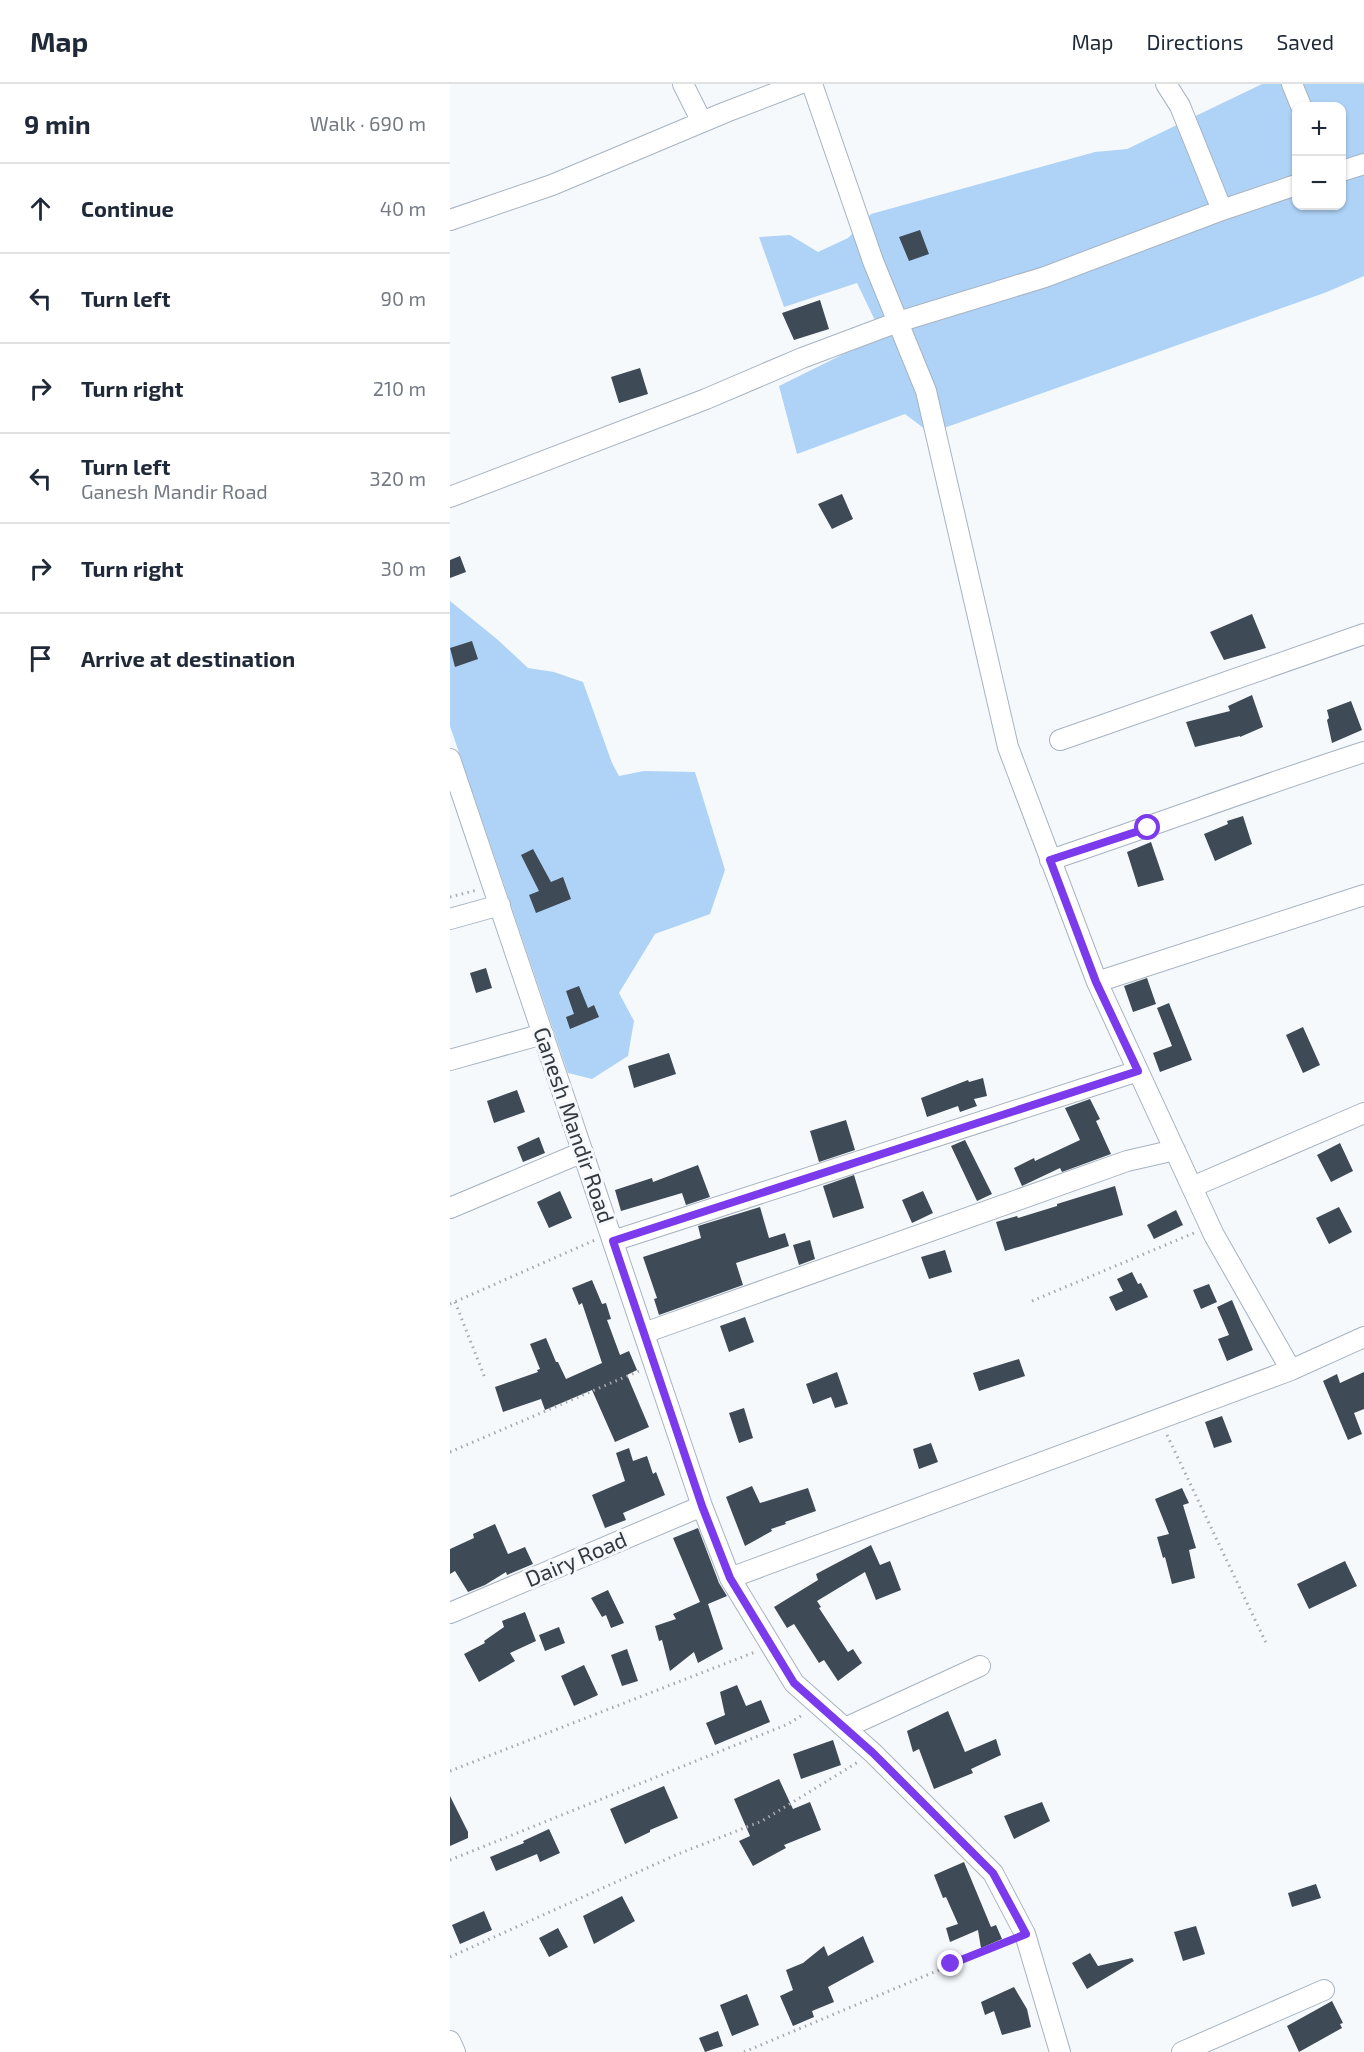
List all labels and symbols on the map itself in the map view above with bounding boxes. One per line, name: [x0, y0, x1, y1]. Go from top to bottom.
route start: [1134, 814, 1160, 840]
street label: Ganesh Mandir Road: [529, 1023, 621, 1226]
street label: Dairy Road: [521, 1525, 630, 1591]
route end: [937, 1950, 963, 1976]

